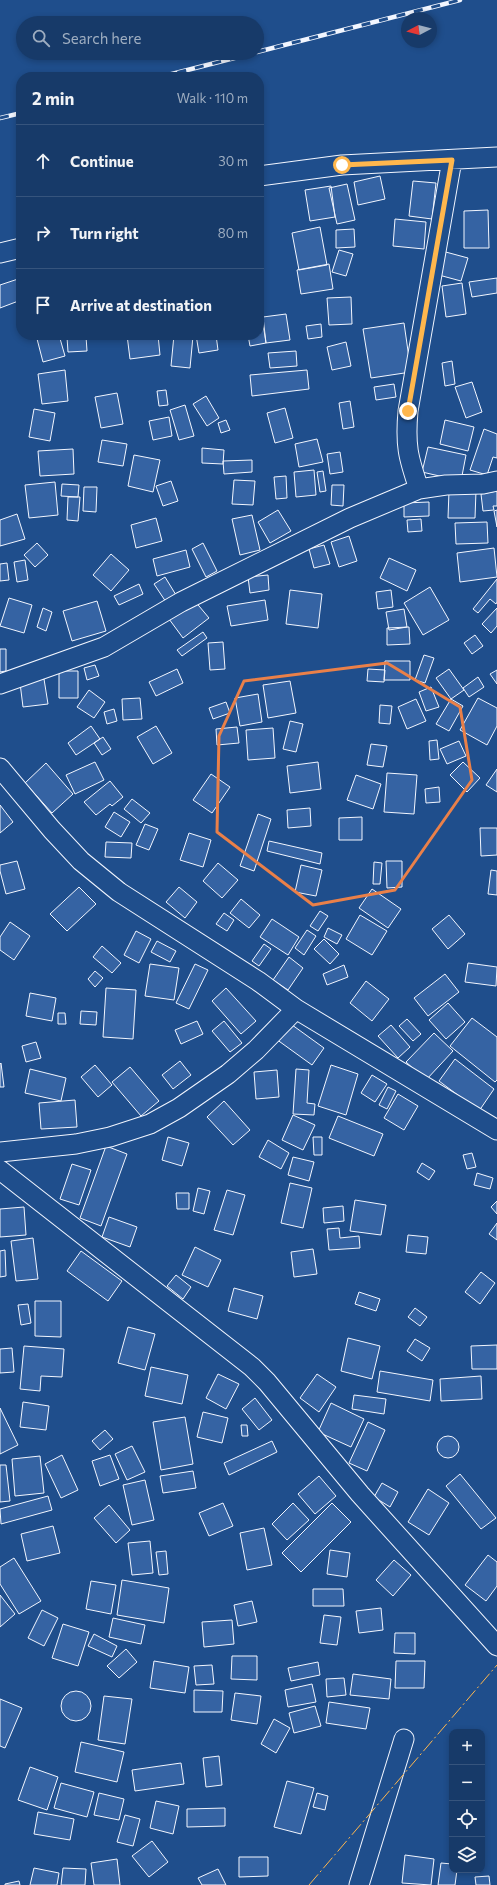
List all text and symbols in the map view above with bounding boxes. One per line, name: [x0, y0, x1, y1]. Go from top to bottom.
north arrow: [401, 12, 437, 48]
search box: [16, 16, 264, 60]
icon: search: [30, 27, 52, 49]
text: Search here: [62, 29, 141, 47]
text: 2 min: [32, 88, 74, 109]
text: Walk · 110 m: [177, 90, 248, 106]
icon: ahead: [32, 150, 54, 172]
text: Continue: [70, 152, 134, 170]
text: 30 m: [218, 153, 248, 169]
route start: [333, 156, 351, 174]
icon: right: [32, 222, 54, 244]
text: Turn right: [70, 224, 139, 242]
text: 80 m: [218, 225, 248, 241]
icon: arrive: [32, 294, 54, 316]
text: Arrive at destination: [70, 296, 212, 314]
route end: [399, 402, 417, 420]
map controls: [449, 1729, 485, 1873]
button: +: [449, 1729, 485, 1765]
button: −: [449, 1765, 485, 1801]
button: locate: [449, 1801, 485, 1837]
button: layers: [449, 1837, 485, 1873]

